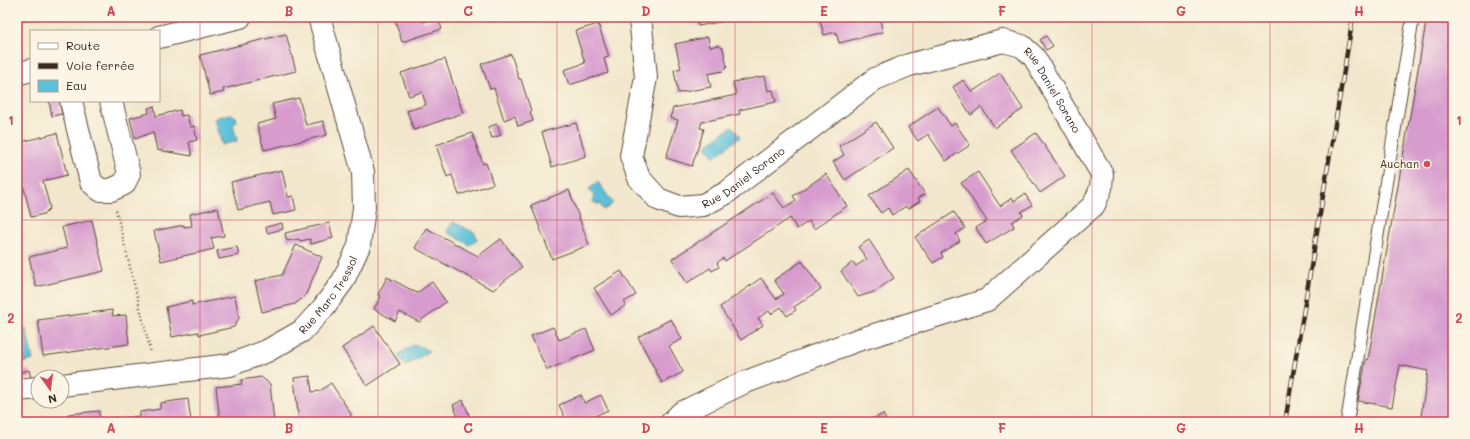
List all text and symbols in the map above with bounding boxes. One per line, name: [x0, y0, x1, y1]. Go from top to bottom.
text: A: [106, 2, 116, 19]
text: B: [285, 2, 294, 19]
text: C: [463, 2, 473, 19]
text: D: [641, 2, 651, 19]
text: E: [820, 2, 828, 19]
text: F: [998, 2, 1006, 19]
text: G: [1176, 2, 1186, 19]
text: H: [1354, 2, 1364, 19]
legend: [30, 30, 160, 102]
text: Route: [66, 37, 100, 53]
street label: Rue Daniel Sorano: [1021, 43, 1085, 136]
text: Voie ferrée: [66, 57, 135, 73]
text: Eau: [66, 77, 87, 93]
text: 1: [8, 111, 14, 128]
text: 1: [1456, 111, 1462, 128]
street label: Rue Daniel Sorano: [699, 143, 788, 211]
place label: Auchan: [1380, 156, 1419, 171]
marker: Auchan: [1422, 159, 1432, 169]
street label: Rue Marc Tressol: [295, 253, 360, 337]
text: 2: [7, 309, 15, 326]
text: 2: [1455, 309, 1463, 326]
north arrow: [30, 369, 70, 409]
text: N: [47, 391, 58, 407]
text: A: [106, 419, 116, 436]
text: B: [285, 419, 294, 436]
text: C: [463, 419, 473, 436]
text: D: [641, 419, 651, 436]
text: E: [820, 419, 828, 436]
text: F: [998, 419, 1006, 436]
text: G: [1176, 419, 1186, 436]
text: H: [1354, 419, 1364, 436]

